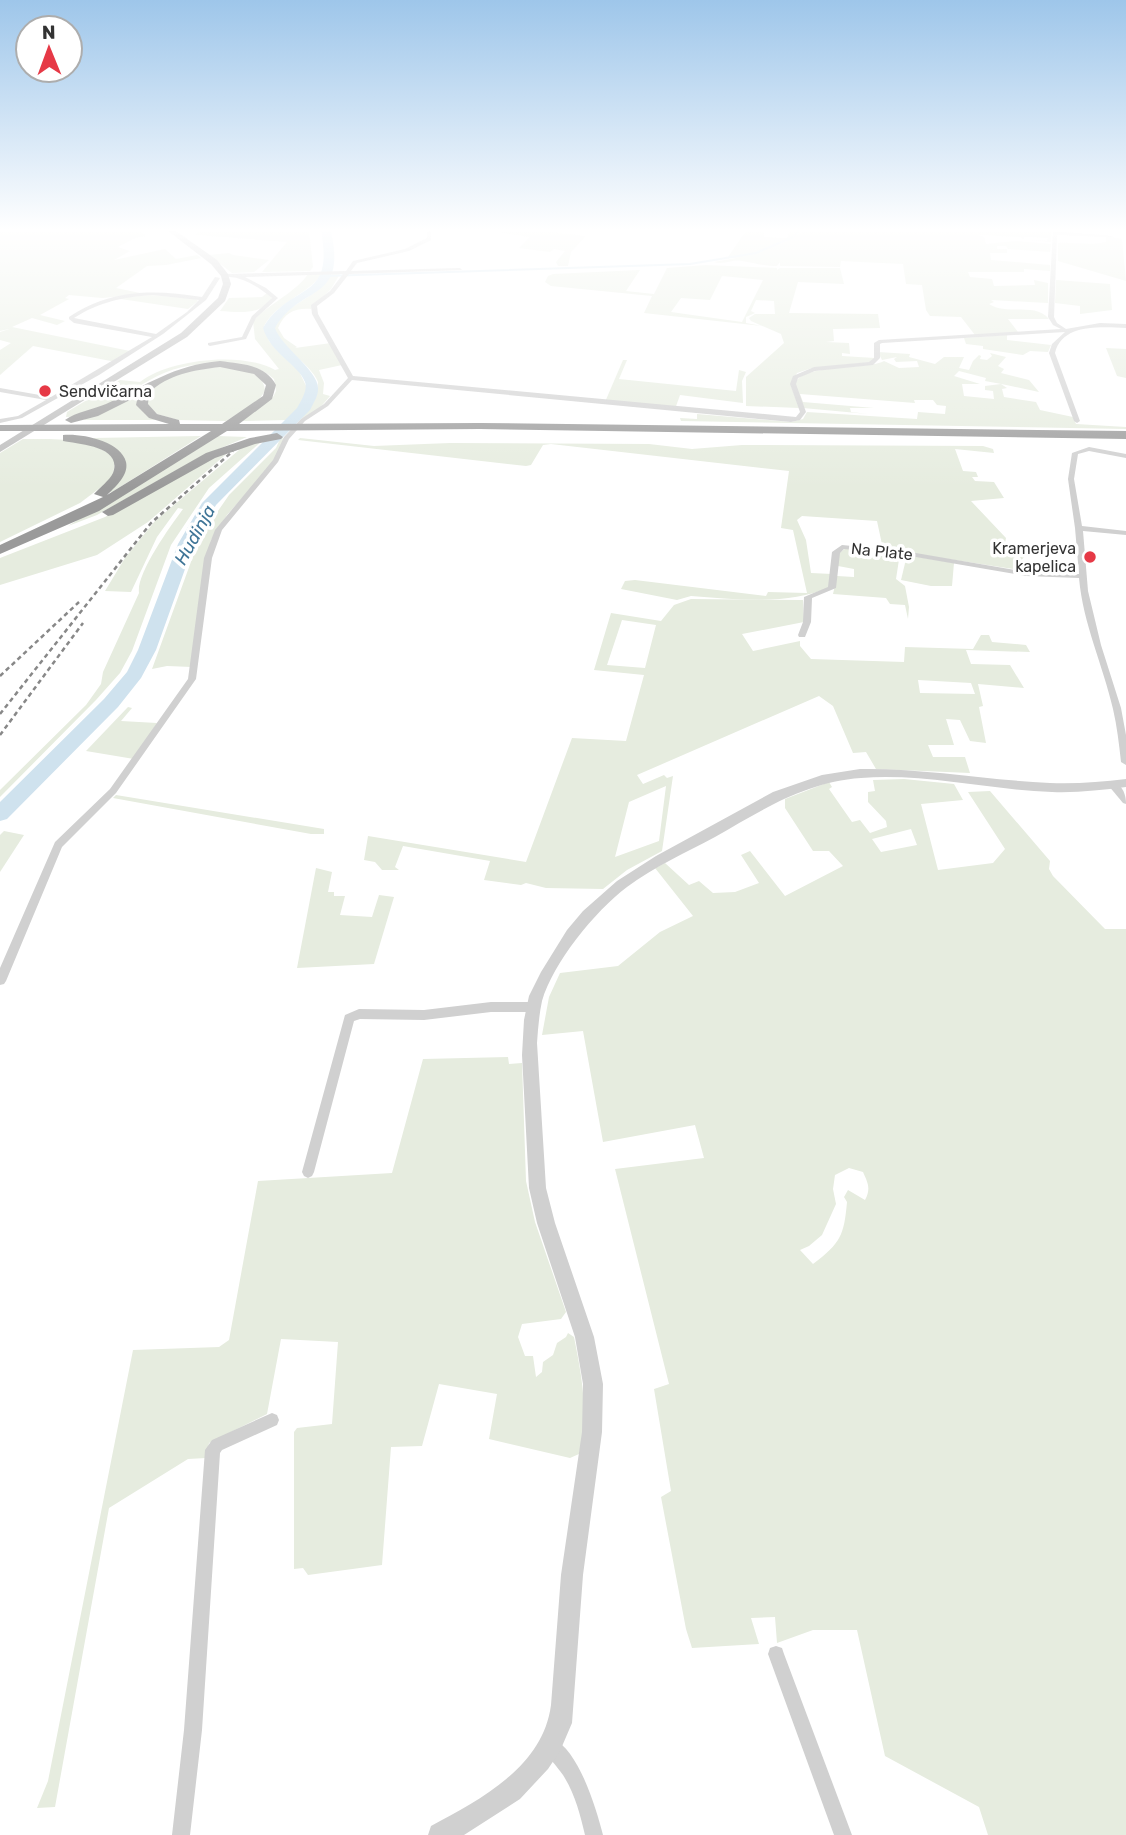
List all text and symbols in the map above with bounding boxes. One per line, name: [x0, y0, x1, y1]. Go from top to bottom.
north arrow: [14, 14, 84, 84]
text: N: [42, 21, 56, 44]
place label: Sendvičarna: [59, 382, 152, 401]
marker: Sendvičarna: [37, 383, 53, 399]
water label: Hudinja: [170, 501, 221, 569]
street label: Na Plate: [850, 539, 914, 564]
place label: Kramerjeva kapelica: [992, 539, 1076, 576]
marker: Kramerjeva kapelica: [1082, 549, 1098, 565]

